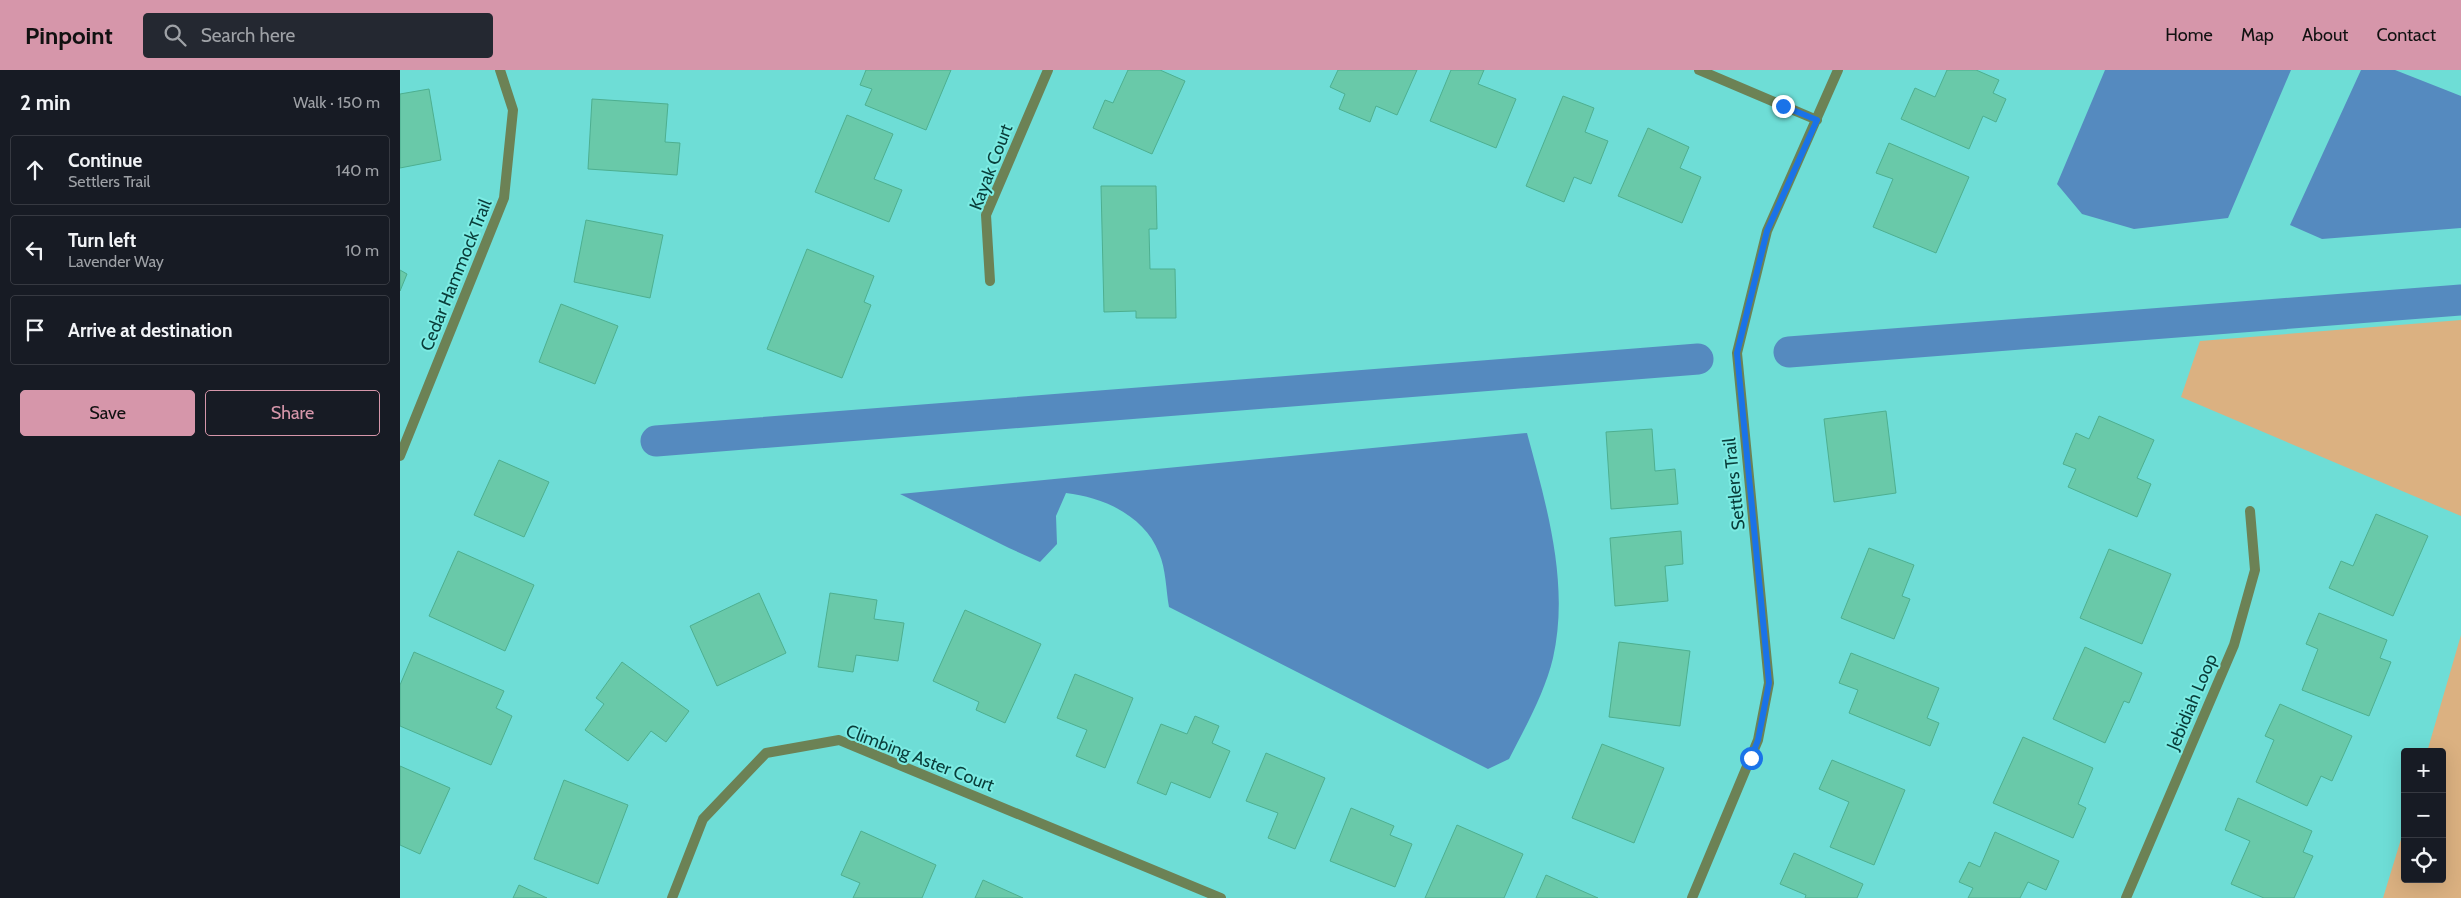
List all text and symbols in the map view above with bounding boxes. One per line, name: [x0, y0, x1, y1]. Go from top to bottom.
search box: [143, 13, 493, 58]
text: Pinpoint: [25, 21, 113, 50]
icon: search: [161, 21, 189, 49]
text: Search here: [201, 24, 295, 47]
text: Home: [2165, 24, 2213, 46]
text: Map: [2241, 24, 2274, 46]
text: About: [2302, 24, 2348, 46]
text: Contact: [2376, 24, 2436, 46]
text: 2 min: [20, 90, 71, 115]
text: Walk · 150 m: [293, 93, 380, 112]
route end: [1772, 95, 1795, 118]
street label: Kayak Court: [965, 121, 1017, 213]
text: Continue: [68, 149, 142, 172]
icon: ahead: [21, 156, 49, 184]
text: 140 m: [336, 161, 379, 180]
text: Settlers Trail: [68, 172, 150, 191]
street label: Cedar Hammock Trail: [416, 195, 497, 354]
text: Turn left: [68, 229, 136, 252]
icon: left: [21, 236, 49, 264]
text: 10 m: [345, 241, 379, 260]
text: Lavender Way: [68, 252, 164, 271]
icon: arrive: [21, 316, 49, 344]
text: Arrive at destination: [68, 319, 232, 342]
button: Save: [20, 390, 195, 436]
button: Share: [205, 390, 380, 436]
street label: Settlers Trail: [1718, 436, 1750, 531]
street label: Jebidiah Loop: [2162, 651, 2222, 754]
street label: Climbing Aster Court: [843, 720, 997, 796]
route start: [1740, 747, 1763, 770]
map controls: [2401, 748, 2446, 883]
button: +: [2401, 748, 2446, 793]
button: −: [2401, 793, 2446, 838]
button: locate: [2401, 838, 2446, 883]

